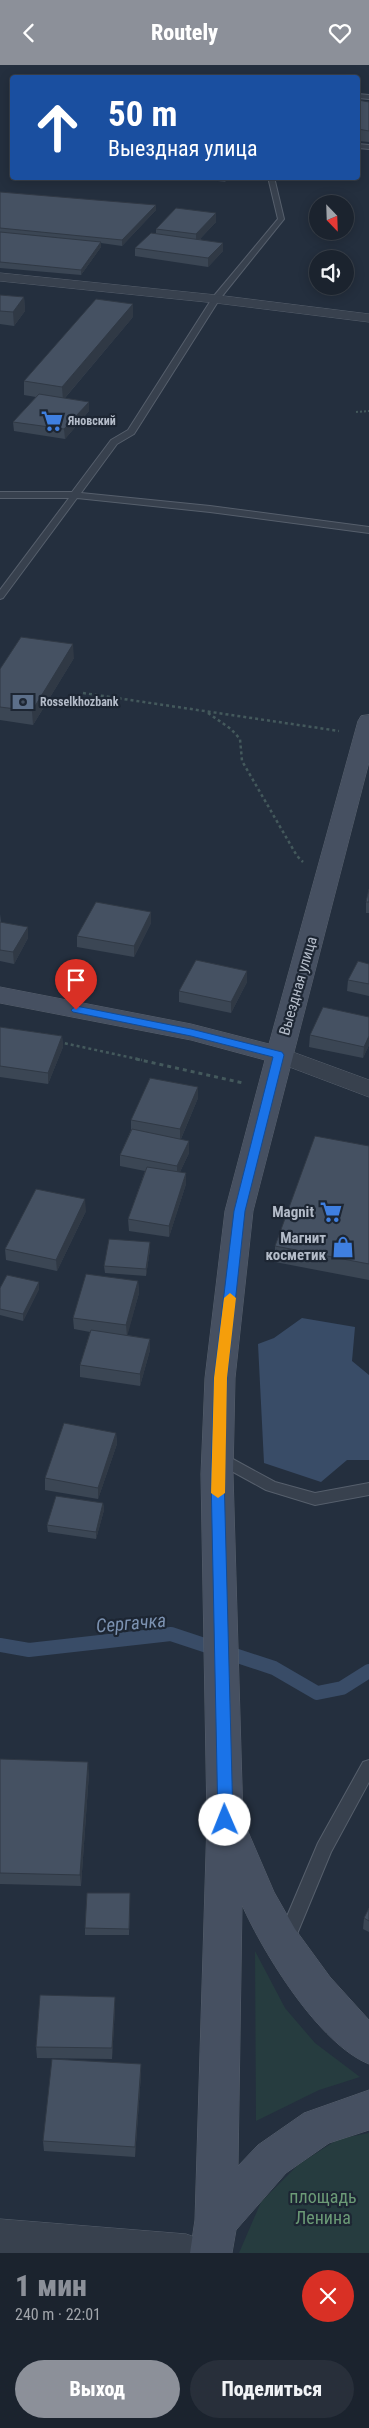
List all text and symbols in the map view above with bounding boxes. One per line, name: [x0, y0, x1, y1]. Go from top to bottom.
icon: back: [15, 19, 43, 47]
icon: heart: [326, 19, 354, 47]
text: Routely: [151, 20, 218, 45]
text: 50 m: [108, 94, 177, 135]
icon: ahead: [25, 95, 90, 160]
text: Выездная улица: [108, 136, 258, 161]
north arrow: [309, 195, 354, 240]
map controls: [309, 195, 354, 295]
button: sound: [309, 250, 354, 295]
supermarket icon: Яновский: [39, 408, 65, 434]
place label: Яновский: [67, 414, 116, 428]
bank icon: Rosselkhozbank: [10, 689, 36, 715]
place label: Rosselkhozbank: [40, 695, 119, 709]
street label: Выездная улица: [275, 935, 321, 1037]
pin: [55, 959, 97, 1010]
icon: arrive: [62, 966, 90, 994]
supermarket icon: Magnit: [318, 1199, 344, 1225]
place label: Magnit: [272, 1203, 314, 1221]
place label: Магнит косметик: [266, 1229, 326, 1264]
shop icon: Магнит косметик: [330, 1234, 356, 1260]
water label: Сергачка: [95, 1608, 167, 1638]
position arrow: [198, 1793, 250, 1845]
park label: площадь Ленина: [289, 2186, 357, 2228]
text: 1 мин: [15, 2268, 87, 2303]
button: close: [302, 2270, 354, 2322]
text: 240 m · 22:01: [15, 2305, 101, 2324]
button: Выход: [15, 2360, 180, 2418]
button: Поделиться: [190, 2360, 354, 2418]

